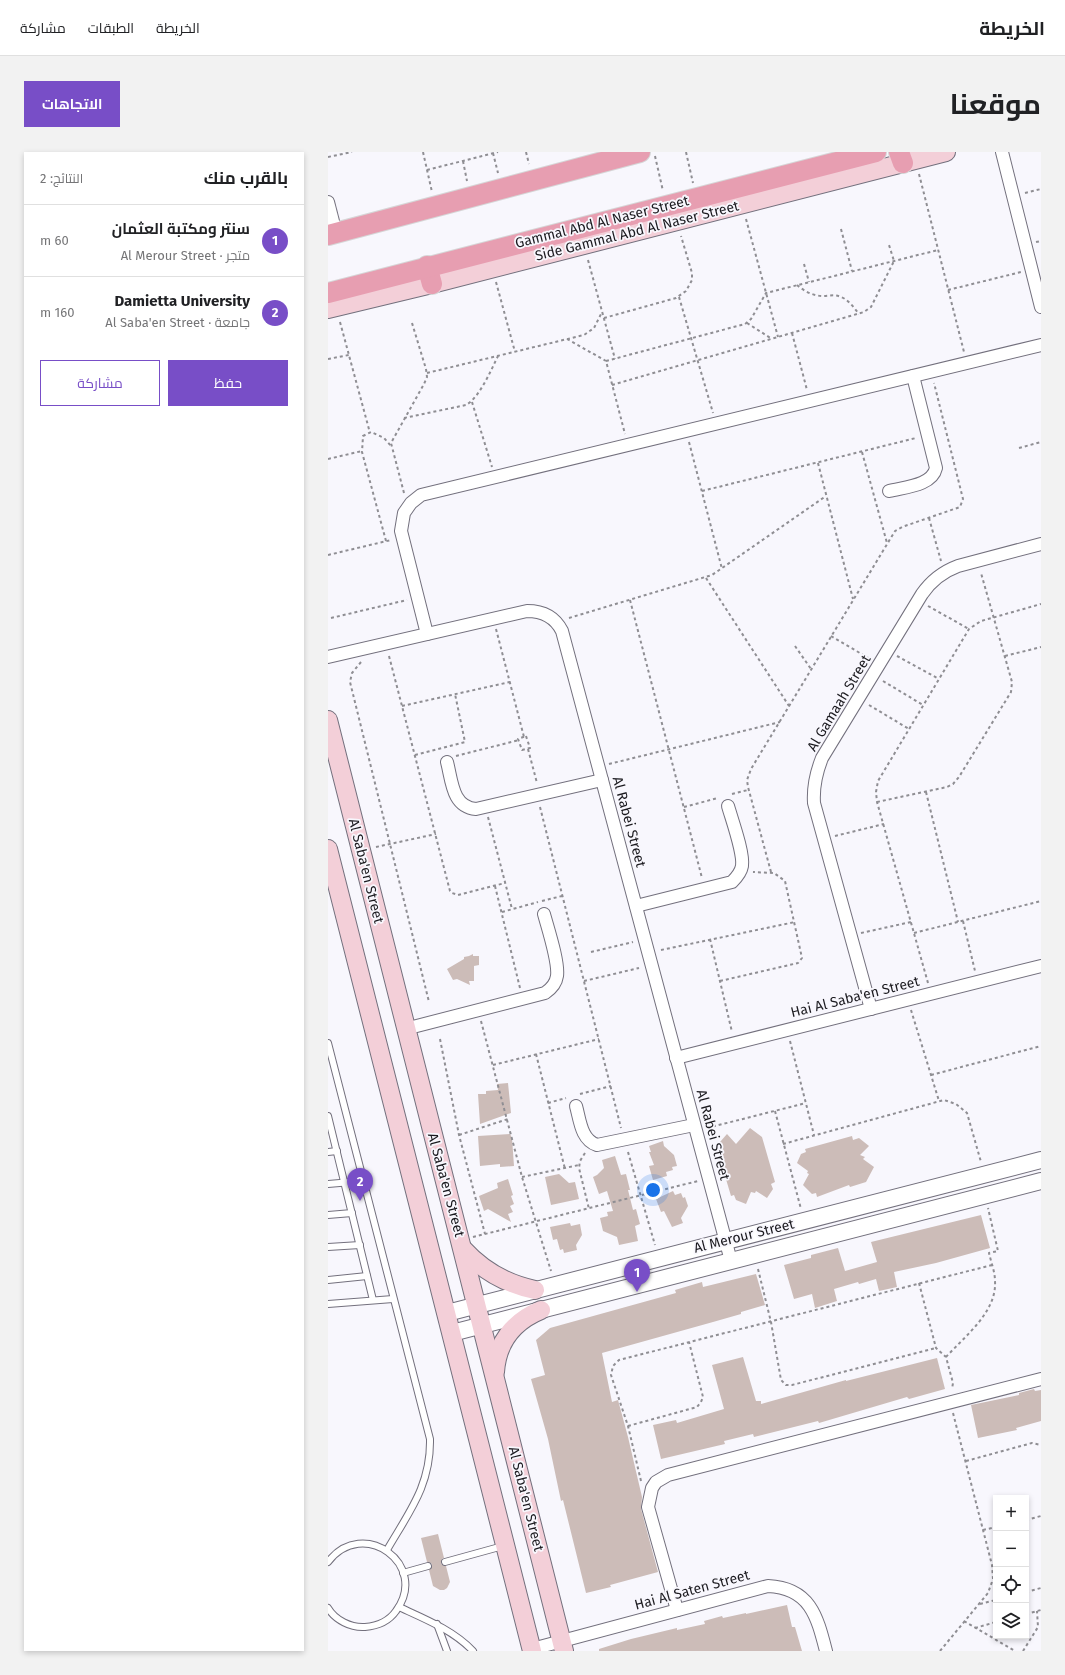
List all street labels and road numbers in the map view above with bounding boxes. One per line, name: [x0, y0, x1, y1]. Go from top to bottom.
street label: Gammal Abd Al Naser Street: [513, 192, 691, 252]
street label: Side Gammal Abd Al Naser Street: [533, 197, 742, 265]
street label: Al Gamaah Street: [804, 651, 875, 754]
street label: Al Rabei Street: [609, 775, 650, 870]
street label: Al Saba'en Street: [345, 817, 387, 926]
street label: Hai Al Saba'en Street: [789, 973, 922, 1021]
street label: Al Rabei Street: [693, 1088, 734, 1183]
street label: Al Saba'en Street: [424, 1131, 468, 1240]
street label: Al Merour Street: [692, 1215, 797, 1257]
street label: Al Saba'en Street: [505, 1445, 547, 1554]
street label: Hai Al Saten Street: [633, 1566, 752, 1614]

